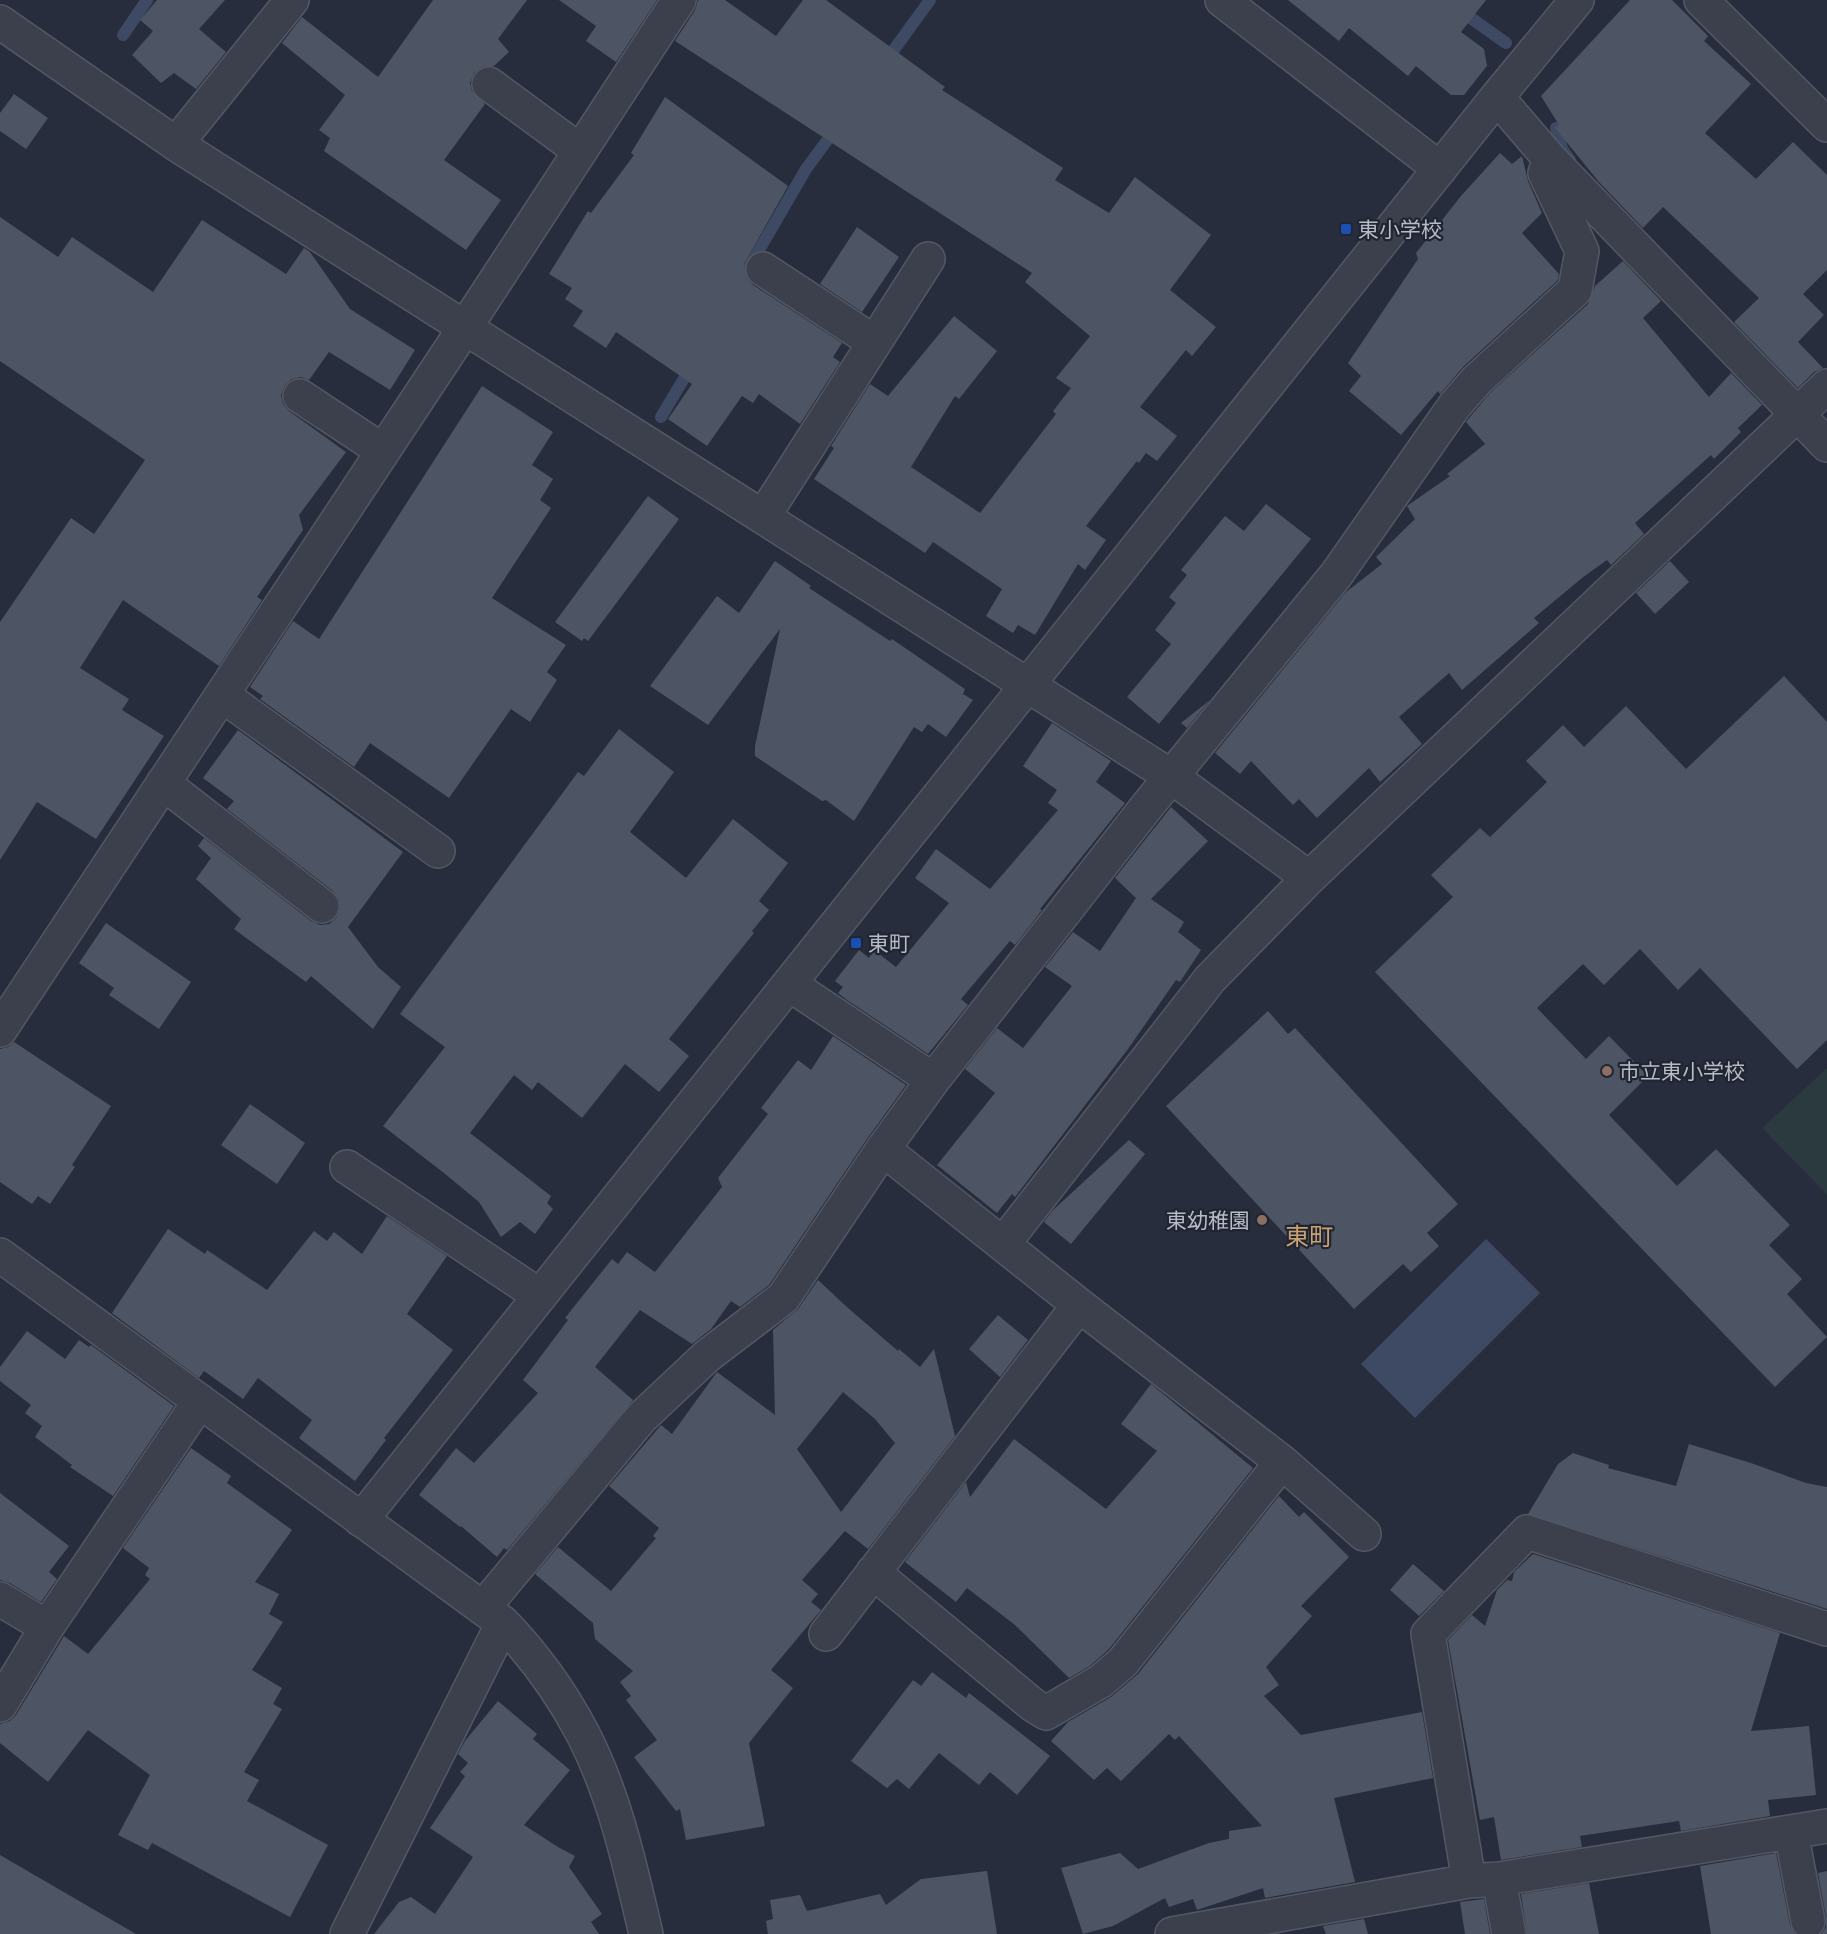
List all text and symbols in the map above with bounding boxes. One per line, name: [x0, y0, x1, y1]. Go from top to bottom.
place label: 東小学校: [1358, 213, 1442, 245]
marker: 東小学校: [1339, 222, 1353, 236]
place label: 東町: [868, 927, 910, 959]
marker: 東町: [849, 936, 863, 950]
place label: 市立東小学校: [1619, 1055, 1745, 1087]
marker: 市立東小学校: [1600, 1064, 1614, 1078]
place label: 東幼稚園: [1166, 1204, 1250, 1236]
marker: 東幼稚園: [1255, 1213, 1269, 1227]
district label: 東町: [1285, 1218, 1333, 1254]

